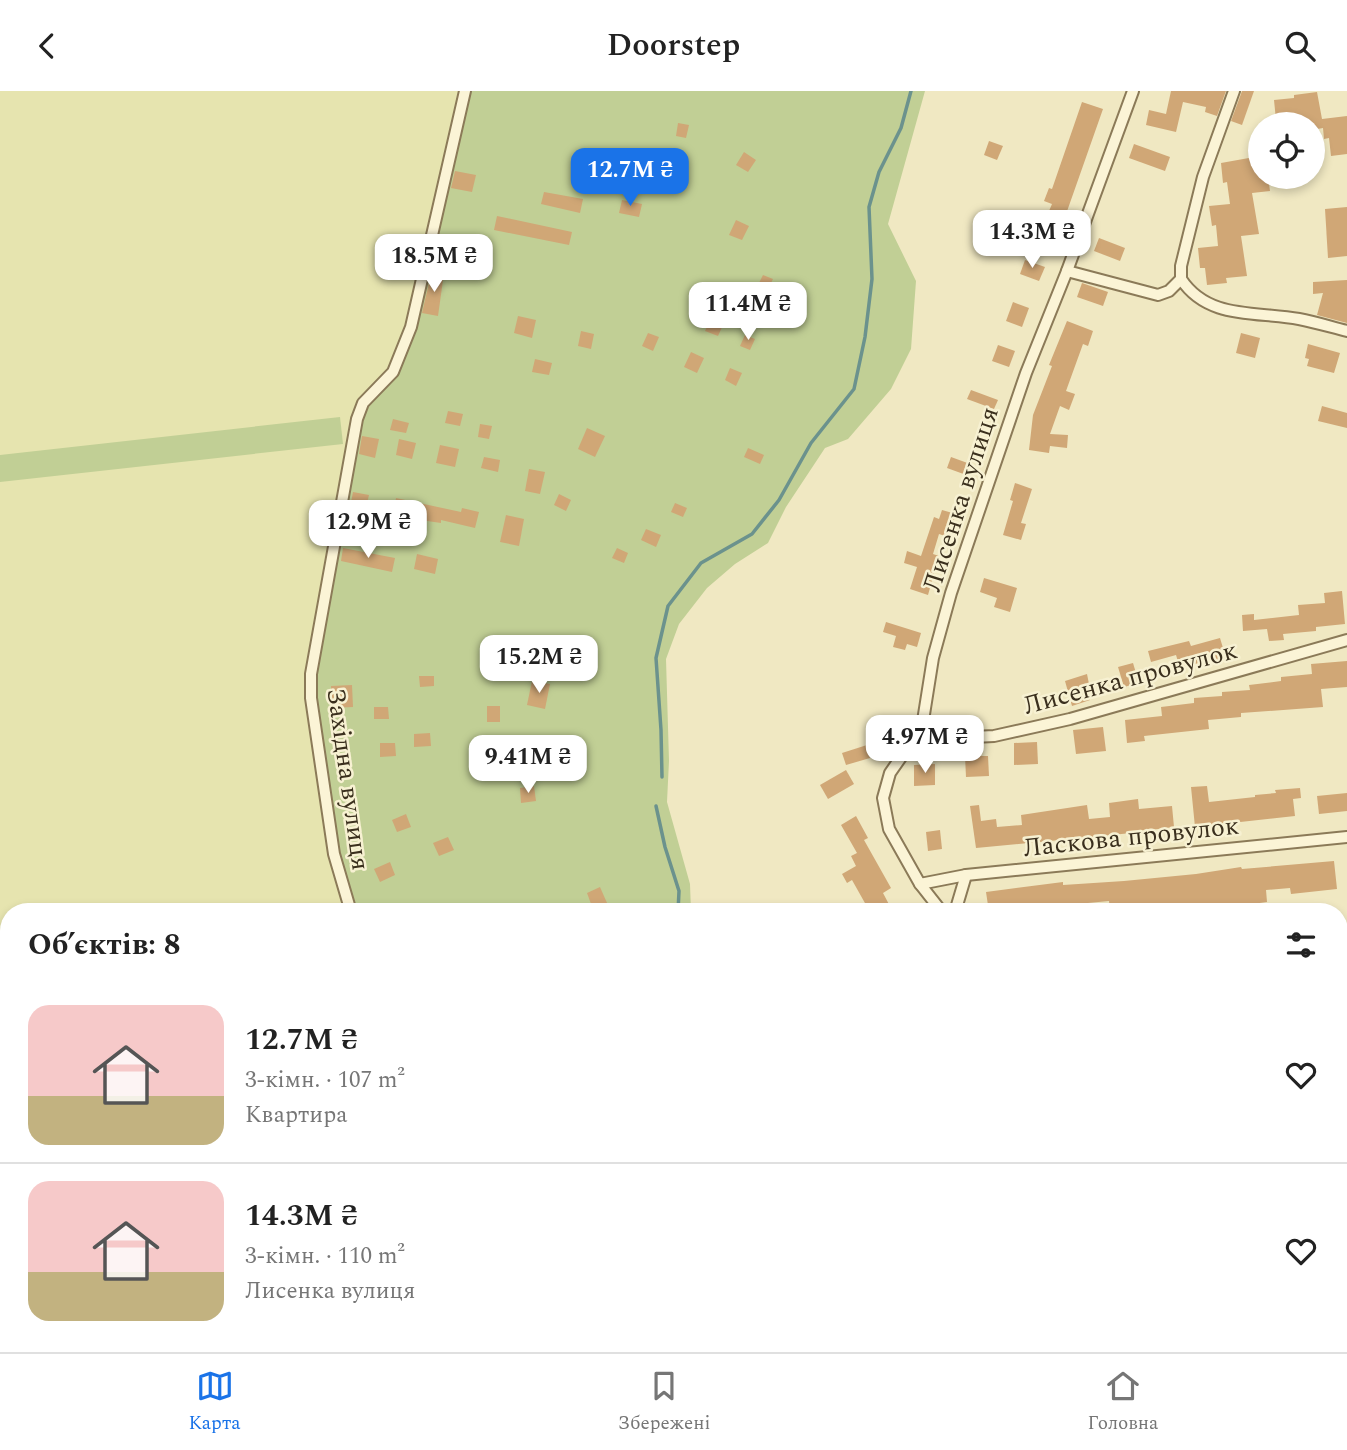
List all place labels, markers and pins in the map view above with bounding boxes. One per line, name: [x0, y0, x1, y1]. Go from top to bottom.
pin: 12.7M ₴: [565, 149, 695, 208]
pin: 14.3M ₴: [967, 211, 1097, 270]
pin: 18.5M ₴: [369, 235, 499, 294]
pin: 11.4M ₴: [683, 282, 813, 342]
pin: 12.9M ₴: [303, 501, 433, 560]
pin: 15.2M ₴: [474, 635, 604, 695]
pin: 4.97M ₴: [860, 715, 990, 775]
pin: 9.41M ₴: [463, 735, 593, 795]

